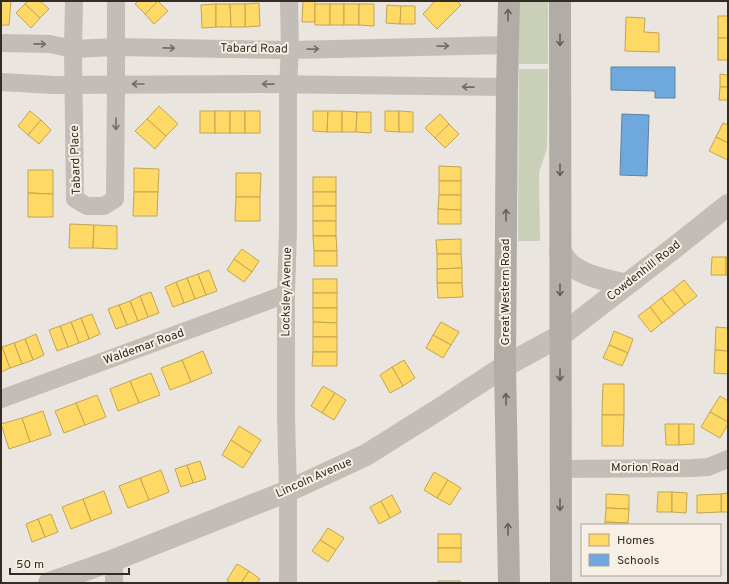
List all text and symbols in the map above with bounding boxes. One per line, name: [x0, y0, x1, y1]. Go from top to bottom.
one-way arrow: [505, 9, 512, 22]
one-way arrow: [557, 33, 564, 46]
one-way arrow: [33, 40, 46, 48]
street label: Tabard Road: [220, 40, 288, 58]
one-way arrow: [436, 42, 449, 50]
one-way arrow: [162, 44, 175, 52]
one-way arrow: [306, 45, 319, 53]
one-way arrow: [132, 80, 145, 88]
one-way arrow: [262, 80, 275, 88]
one-way arrow: [462, 83, 475, 91]
one-way arrow: [112, 117, 120, 130]
street label: Tabard Place: [67, 125, 85, 195]
one-way arrow: [556, 163, 564, 176]
one-way arrow: [502, 209, 510, 222]
street label: Cowdenhill Road: [604, 237, 684, 305]
street label: Great Western Road: [498, 239, 514, 345]
street label: Locksley Avenue: [278, 247, 296, 337]
one-way arrow: [556, 283, 564, 296]
street label: Waldemar Road: [102, 325, 186, 369]
one-way arrow: [556, 368, 564, 381]
one-way arrow: [502, 393, 510, 406]
street label: Lincoln Avenue: [273, 454, 355, 502]
street label: Morion Road: [611, 460, 679, 476]
one-way arrow: [556, 498, 564, 511]
one-way arrow: [504, 523, 512, 536]
legend: [581, 524, 721, 576]
text: Homes: [617, 533, 654, 549]
scale bar: [10, 550, 129, 576]
text: Schools: [617, 553, 659, 569]
text: 50 m: [16, 557, 44, 573]

